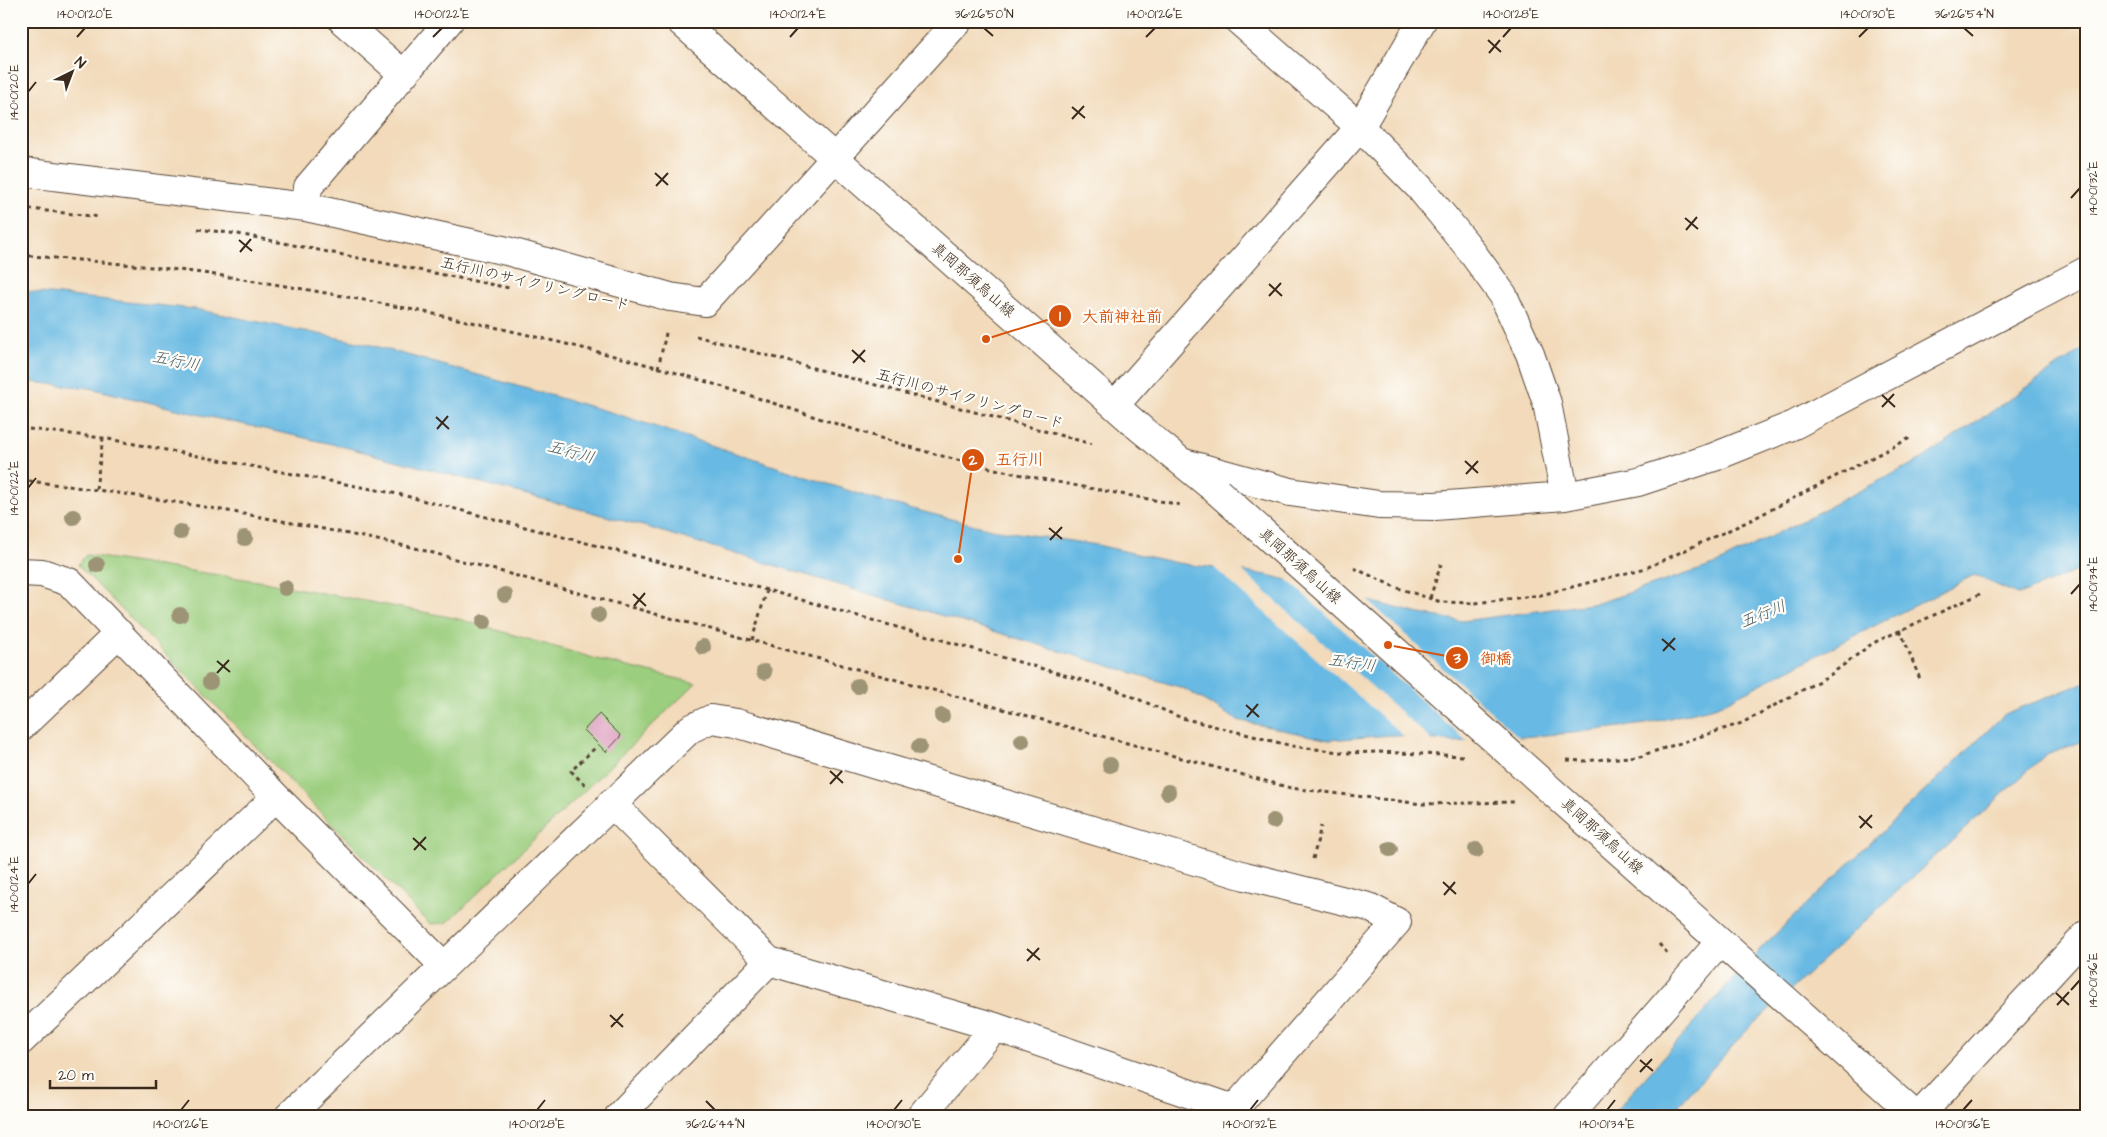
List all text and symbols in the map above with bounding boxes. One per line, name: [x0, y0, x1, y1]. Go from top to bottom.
text: 140°01'20"E: [57, 6, 113, 23]
text: 140°01'22"E: [415, 6, 469, 23]
text: 140°01'24"E: [770, 6, 826, 23]
text: 36°26'50"N: [954, 6, 1014, 23]
text: 140°01'26"E: [1127, 6, 1183, 23]
text: 140°01'28"E: [1483, 6, 1539, 23]
text: 140°01'30"E: [1841, 6, 1895, 23]
text: 36°26'54"N: [1934, 6, 1994, 23]
north arrow: [48, 48, 98, 98]
text: N: [70, 53, 90, 74]
text: 140°01'20"E: [6, 64, 23, 120]
text: 140°01'32"E: [2085, 161, 2102, 215]
street label: 真岡那須烏山線: [926, 238, 1020, 322]
street label: 五行川のサイクリングロード: [438, 252, 632, 316]
callout: 大前神社前: [1047, 301, 1172, 332]
text: 1: [1059, 306, 1061, 327]
text: 大前神社前: [1082, 306, 1162, 328]
water label: 五行川: [150, 346, 202, 376]
street label: 五行川のサイクリングロード: [874, 364, 1066, 434]
water label: 五行川: [545, 435, 597, 469]
callout: 五行川: [961, 444, 1054, 475]
text: 五行川: [996, 449, 1044, 471]
text: 2: [968, 450, 978, 471]
text: 140°01'22"E: [6, 461, 23, 515]
street label: 真岡那須烏山線: [1254, 523, 1346, 609]
text: 140°01'34"E: [2085, 556, 2102, 612]
water label: 五行川: [1737, 595, 1789, 633]
callout: 御橋: [1445, 642, 1522, 673]
text: 3: [1452, 648, 1461, 669]
text: 御橋: [1480, 648, 1512, 670]
water label: 五行川: [1327, 649, 1377, 677]
street label: 真岡那須烏山線: [1556, 793, 1648, 879]
text: 140°01'24"E: [6, 856, 23, 912]
text: 140°01'36"E: [2085, 953, 2102, 1007]
scale bar: [50, 1057, 156, 1089]
text: 20 m: [58, 1065, 94, 1086]
text: 140°01'26"E: [153, 1116, 209, 1133]
text: 140°01'28"E: [509, 1116, 565, 1133]
text: 36°26'44"N: [685, 1116, 745, 1133]
text: 140°01'30"E: [867, 1116, 921, 1133]
text: 140°01'32"E: [1223, 1116, 1277, 1133]
text: 140°01'34"E: [1579, 1116, 1635, 1133]
text: 140°01'36"E: [1936, 1116, 1990, 1133]

